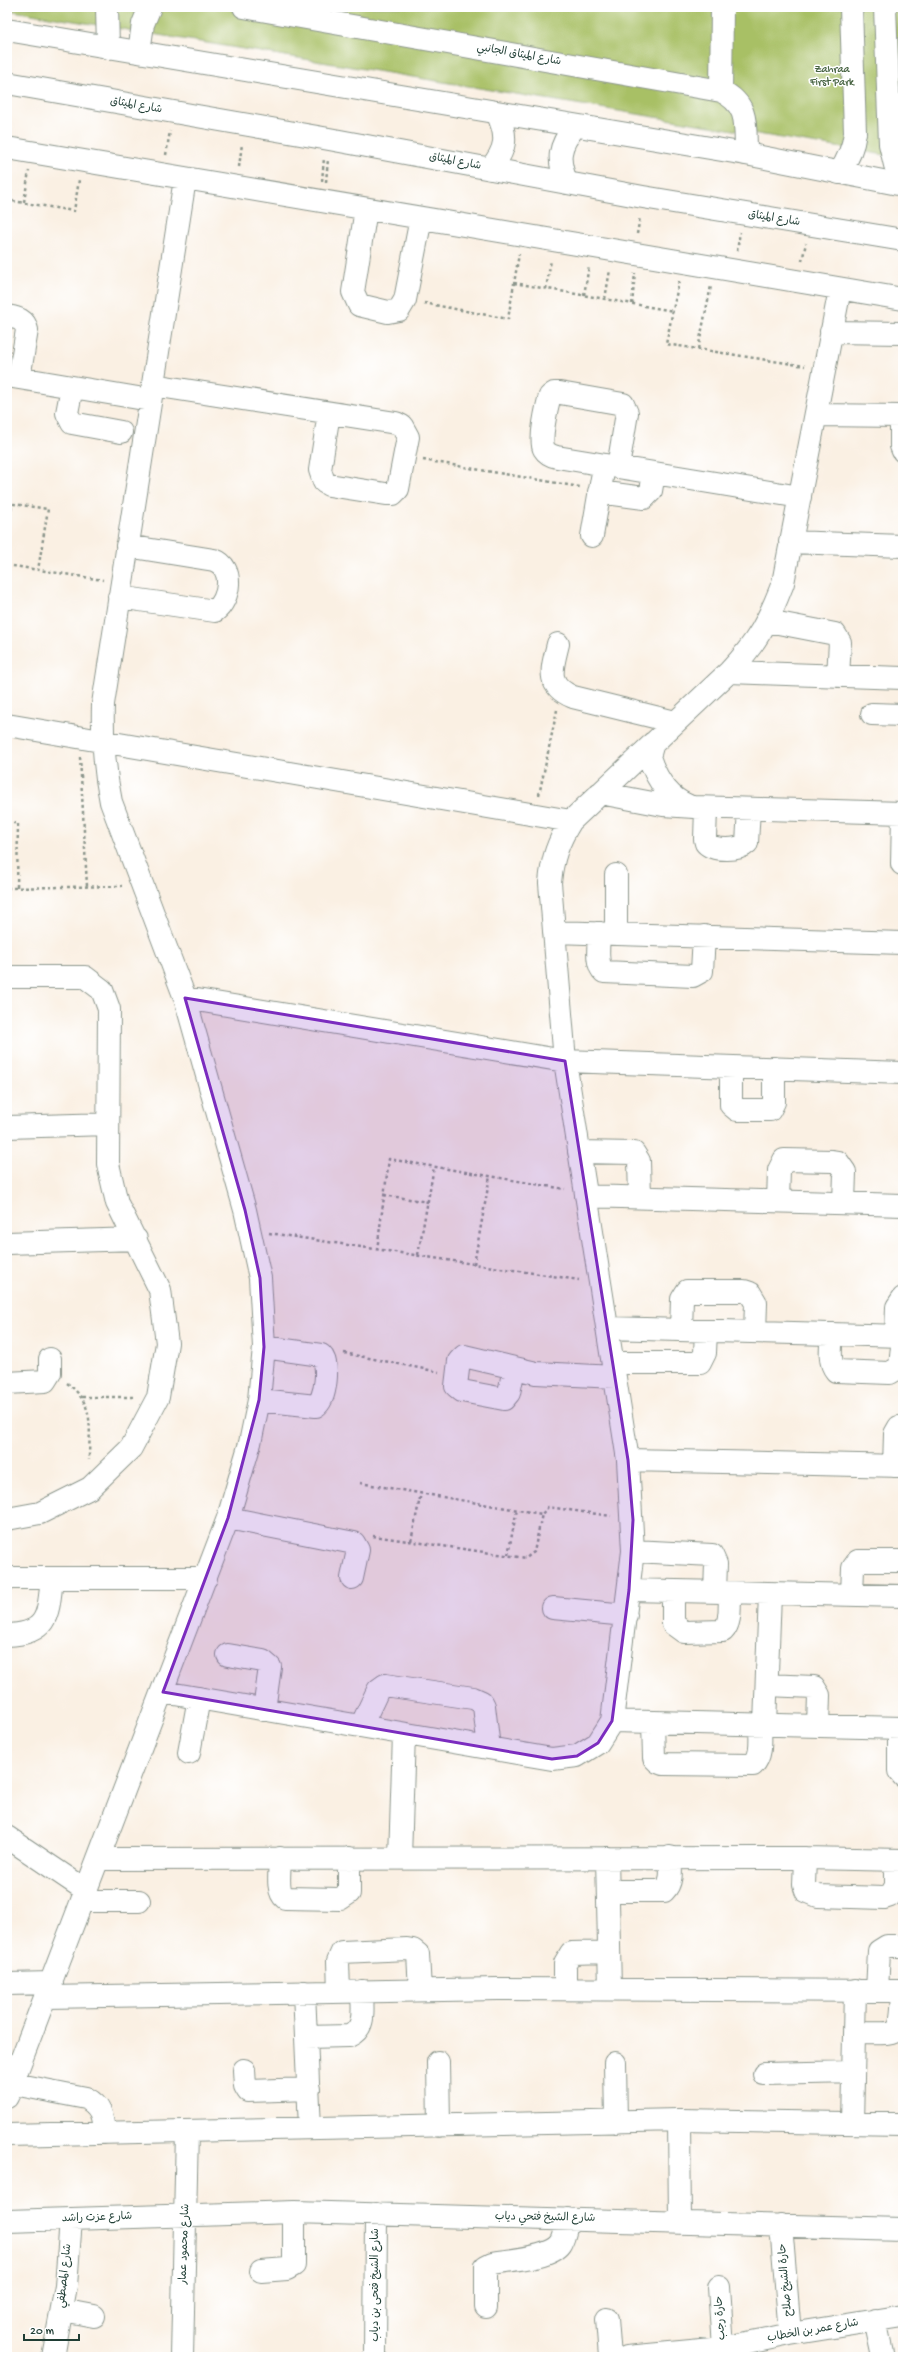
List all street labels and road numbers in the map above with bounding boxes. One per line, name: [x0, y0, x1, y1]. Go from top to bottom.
street label: شارع الميثاق الجانبي: [475, 41, 562, 71]
street label: شارع الميثاق: [109, 95, 163, 117]
street label: شارع الميثاق: [428, 150, 482, 174]
street label: شارع الميثاق: [747, 208, 801, 230]
street label: شارع محمود عمار: [177, 2203, 193, 2286]
street label: شارع عزت راشد: [61, 2210, 133, 2226]
street label: شارع الشيخ فتحي دياب: [495, 2210, 595, 2228]
street label: شارع الشيخ فتحى بن دياب: [369, 2228, 383, 2342]
street label: شارع المصطفي: [55, 2243, 77, 2309]
street label: حارة الشيخ صلاح: [776, 2243, 795, 2317]
street label: حارة رجب: [712, 2295, 729, 2341]
street label: شارع عمر بن الخطاب: [766, 2316, 860, 2346]

